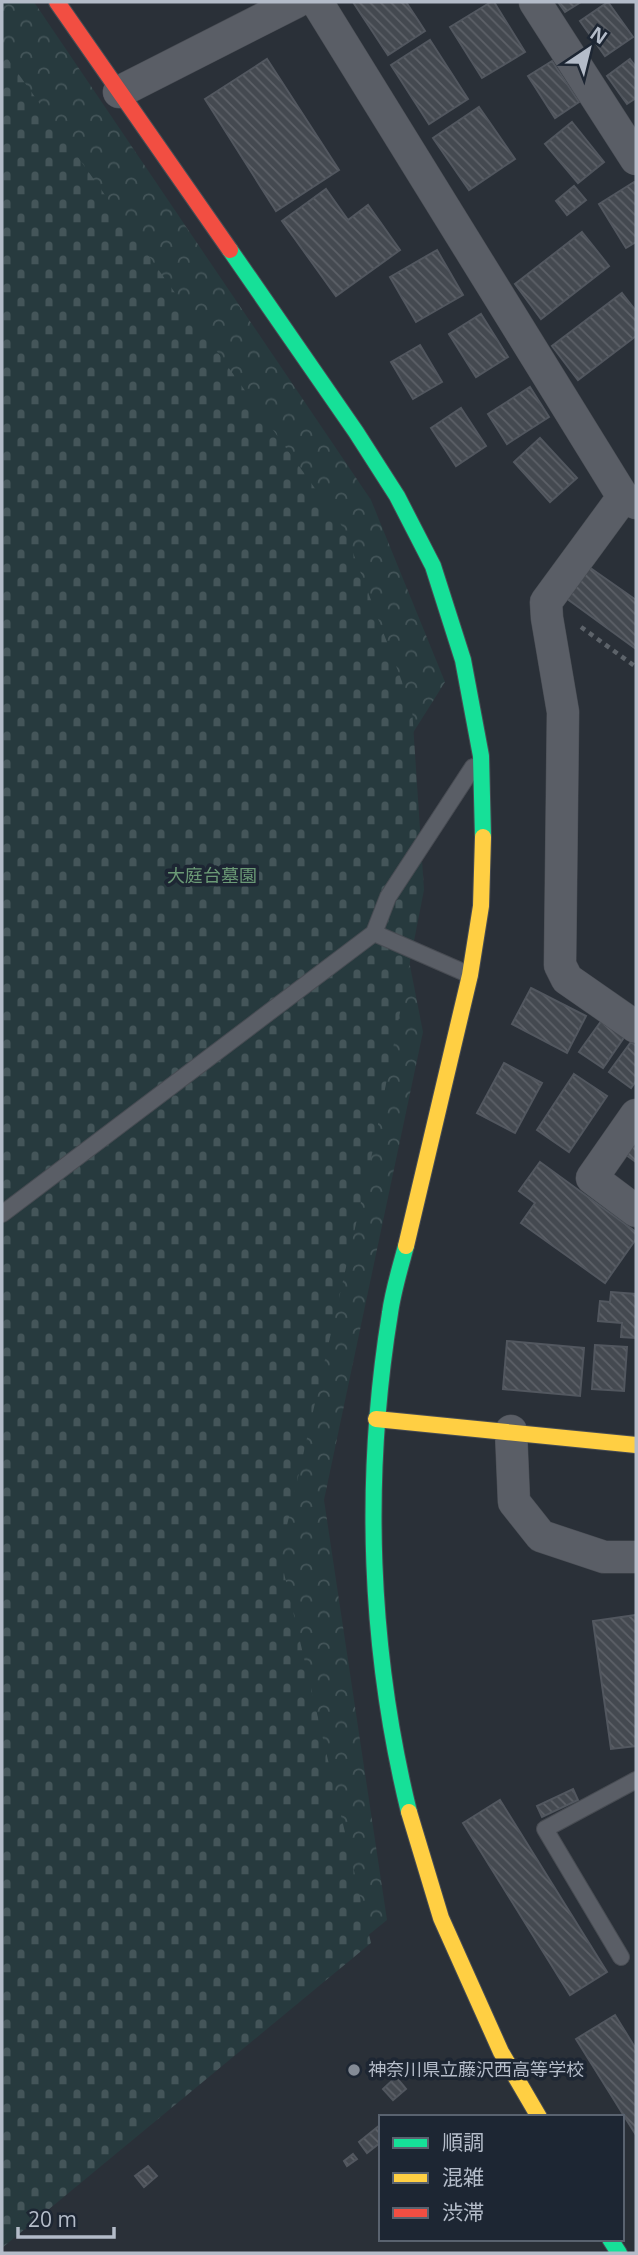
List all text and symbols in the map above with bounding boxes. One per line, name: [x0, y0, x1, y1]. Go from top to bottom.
north arrow: [554, 14, 624, 84]
text: N: [585, 20, 613, 50]
park label: 大庭台墓園: [167, 863, 257, 887]
place label: 神奈川県立藤沢西高等学校: [368, 2057, 584, 2081]
marker: 神奈川県立藤沢西高等学校: [346, 2062, 362, 2078]
legend: [379, 2115, 624, 2241]
text: 順調: [442, 2128, 484, 2156]
text: 混雑: [442, 2163, 484, 2191]
scale bar: [18, 2196, 114, 2240]
text: 渋滞: [442, 2198, 484, 2226]
text: 20 m: [28, 2205, 77, 2233]

